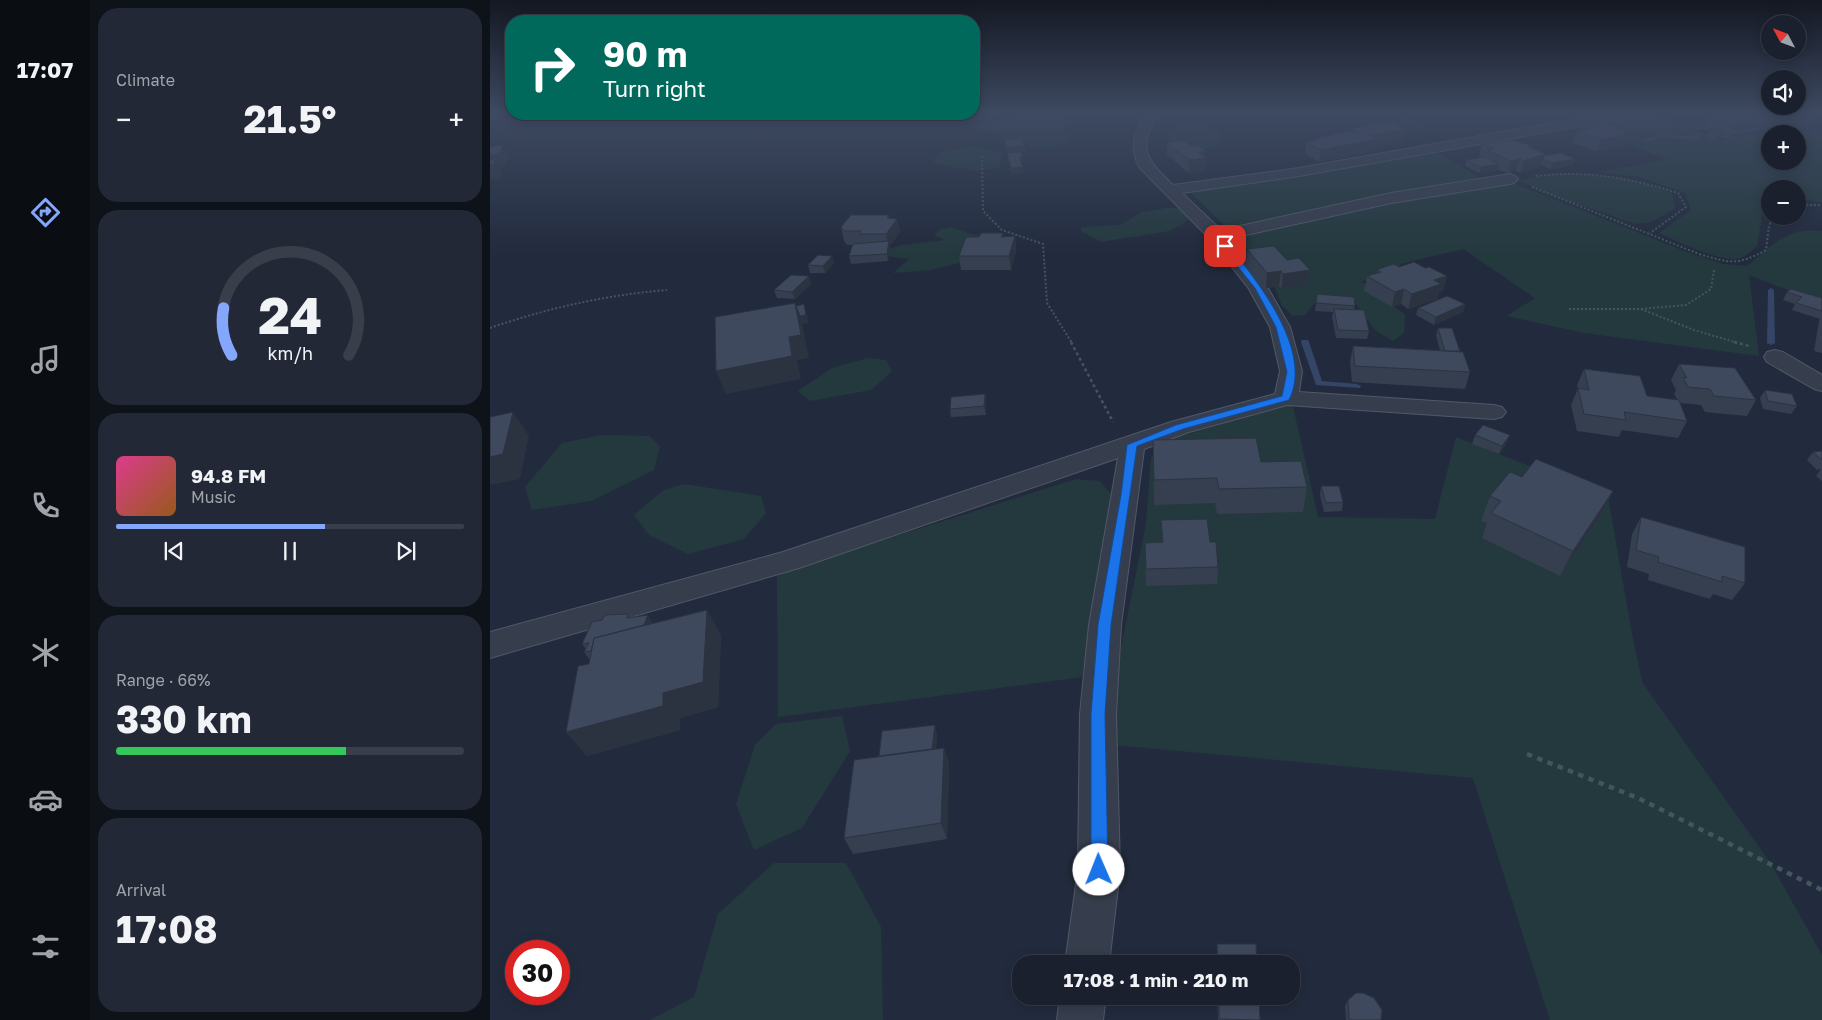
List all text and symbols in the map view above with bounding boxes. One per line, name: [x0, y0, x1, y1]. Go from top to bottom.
north arrow: [1761, 15, 1806, 60]
map controls: [1761, 15, 1806, 225]
text: 90 m: [603, 33, 687, 75]
icon: right: [520, 35, 585, 100]
text: 17:07: [17, 56, 73, 83]
text: Climate: [116, 70, 175, 90]
button: sound: [1761, 70, 1806, 115]
text: Turn right: [603, 75, 706, 102]
text: 21.5°: [244, 96, 336, 141]
text: −: [116, 103, 131, 136]
text: +: [449, 103, 464, 136]
button: +: [1761, 125, 1806, 170]
button: −: [1761, 180, 1806, 225]
icon: directions: [28, 195, 63, 230]
pin: [1204, 225, 1246, 267]
icon: arrive: [1211, 232, 1239, 260]
text: 24: [258, 283, 322, 345]
icon: music: [28, 342, 63, 377]
text: km/h: [267, 342, 313, 364]
text: 94.8 FM: [191, 464, 266, 487]
text: Music: [191, 487, 236, 507]
icon: phone: [28, 488, 63, 523]
icon: previous: [160, 537, 188, 565]
icon: pause: [276, 537, 304, 565]
icon: next: [392, 537, 420, 565]
icon: climate: [28, 635, 63, 670]
text: Range · 66%: [116, 670, 210, 690]
text: 330 km: [116, 696, 252, 741]
icon: car: [28, 782, 63, 817]
position arrow: [1072, 843, 1124, 895]
text: Arrival: [116, 880, 166, 900]
text: 17:08: [116, 906, 217, 951]
icon: filters: [28, 929, 63, 964]
speed limit sign: 30: [505, 940, 570, 1005]
text: 17:08 · 1 min · 210 m: [1064, 968, 1248, 991]

